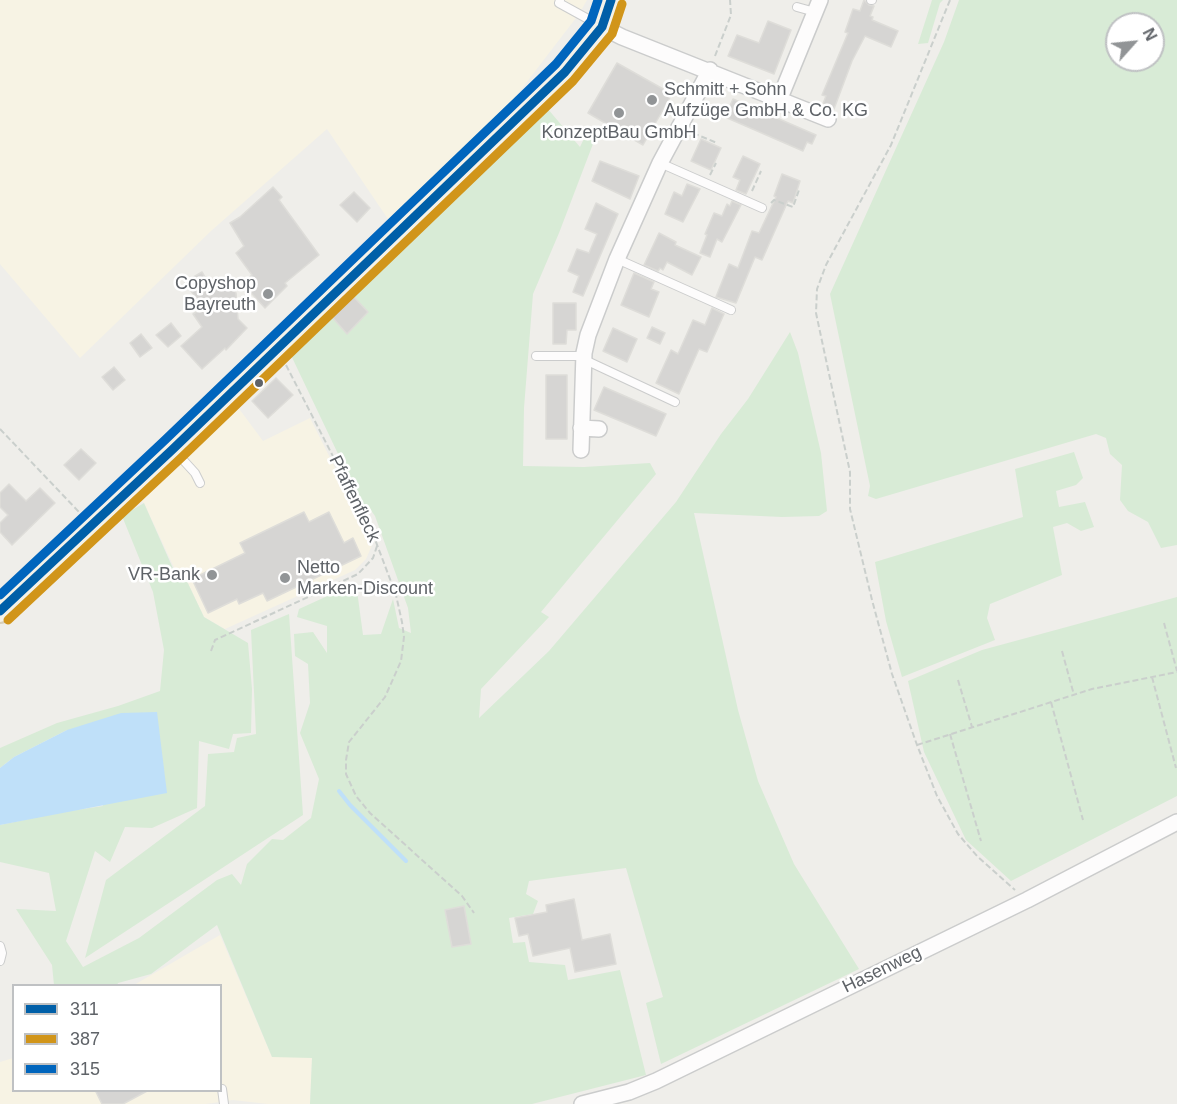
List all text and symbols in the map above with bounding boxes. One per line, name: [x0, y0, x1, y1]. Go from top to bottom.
north arrow: [1105, 12, 1165, 72]
text: N: [1140, 25, 1160, 44]
place label: Schmitt + Sohn Aufzüge GmbH & Co. KG: [664, 79, 868, 122]
marker: Schmitt + Sohn Aufzüge GmbH & Co. KG: [645, 93, 659, 107]
marker: KonzeptBau GmbH: [612, 106, 626, 120]
place label: KonzeptBau GmbH: [541, 122, 697, 144]
place label: Copyshop Bayreuth: [175, 273, 256, 316]
marker: Copyshop Bayreuth: [261, 287, 275, 301]
unlabelled marker: [253, 377, 265, 389]
street label: Pfaffenfleck: [324, 452, 384, 546]
place label: Netto Marken-Discount: [297, 557, 433, 600]
place label: VR-Bank: [128, 564, 200, 586]
marker: VR-Bank: [205, 568, 219, 582]
marker: Netto Marken-Discount: [278, 571, 292, 585]
street label: Hasenweg: [839, 942, 925, 998]
legend: [12, 984, 222, 1092]
text: 311: [70, 999, 99, 1019]
text: 387: [70, 1029, 100, 1049]
text: 315: [70, 1059, 100, 1079]

